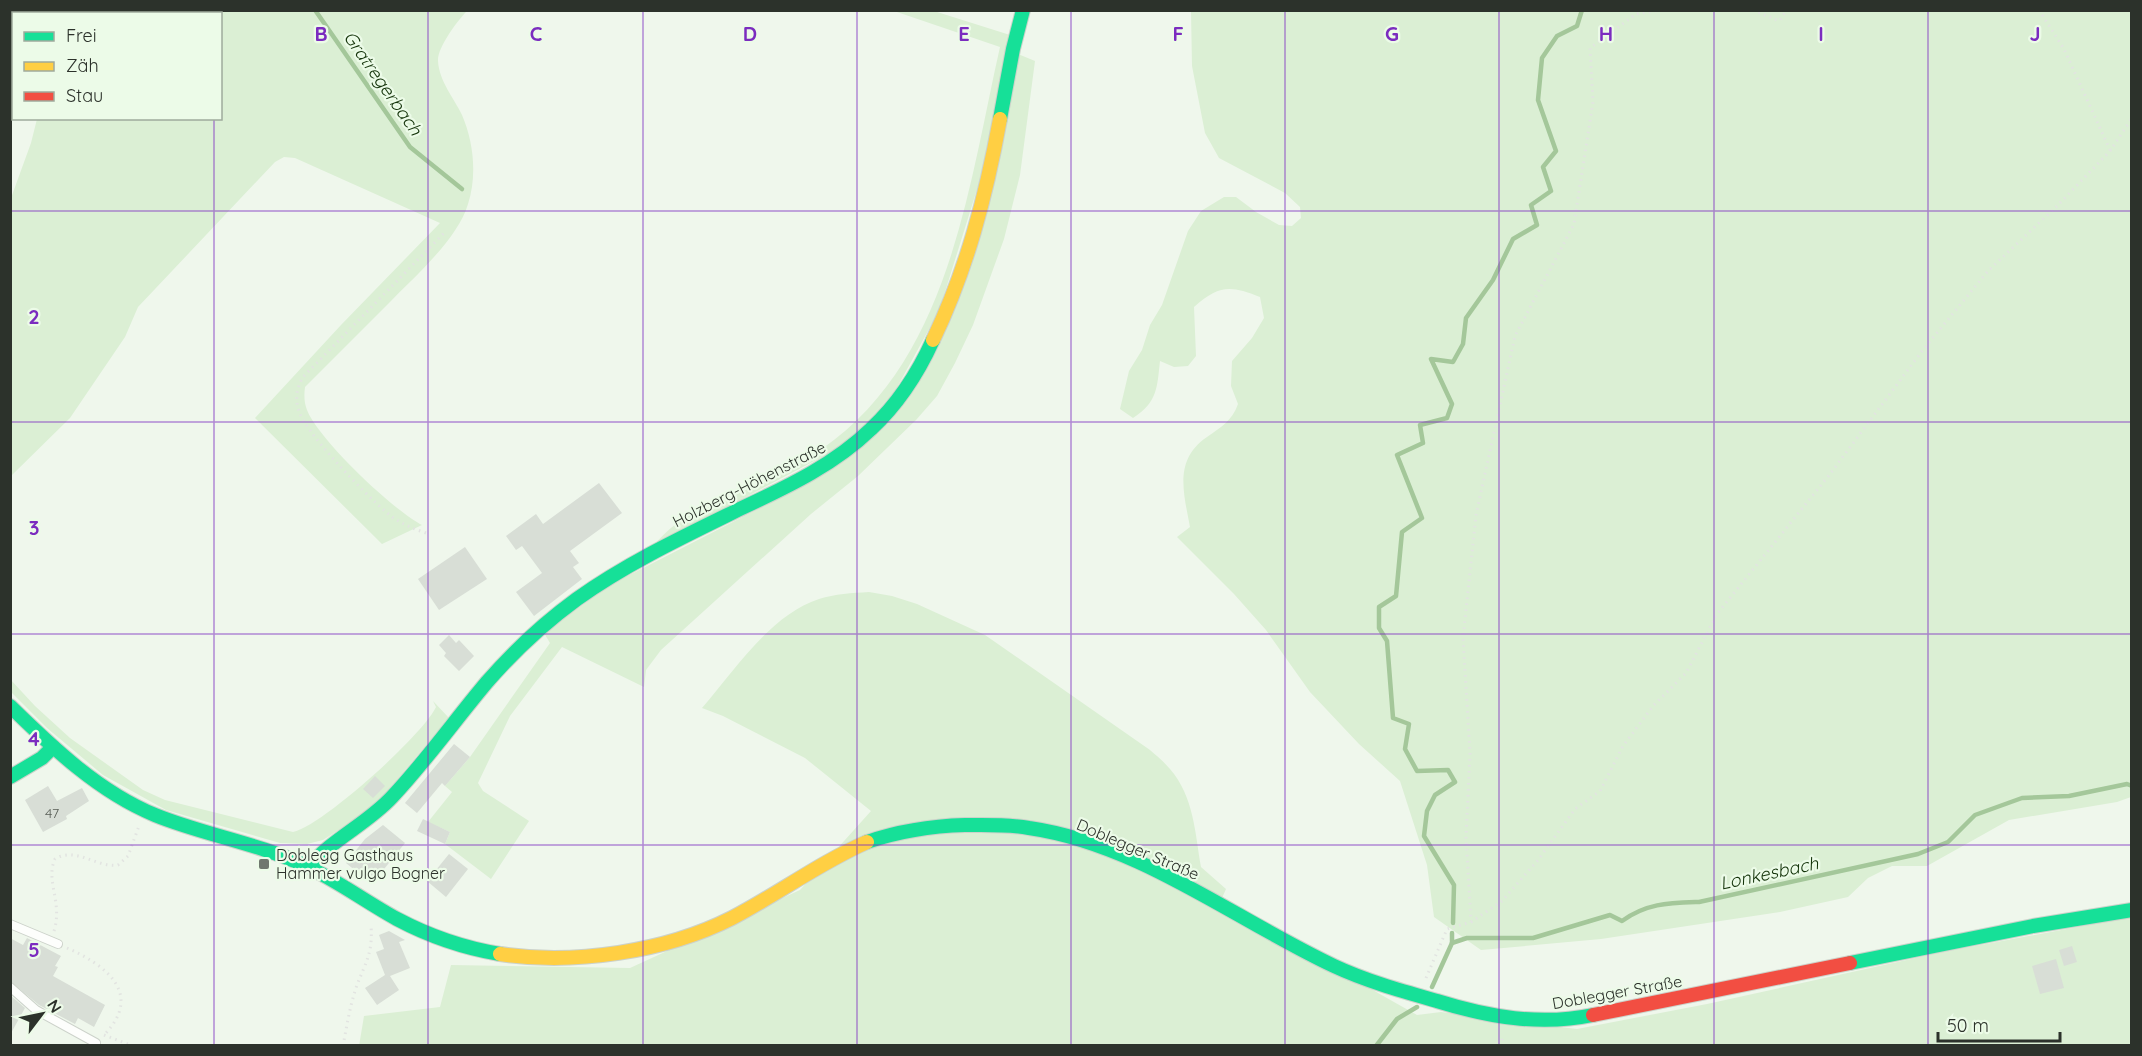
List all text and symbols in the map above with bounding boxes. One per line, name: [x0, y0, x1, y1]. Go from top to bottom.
legend: [12, 12, 222, 120]
text: B: [314, 21, 328, 46]
text: C: [530, 21, 543, 46]
text: D: [743, 21, 757, 46]
text: E: [958, 21, 970, 46]
text: F: [1172, 21, 1184, 46]
text: G: [1385, 21, 1399, 46]
text: H: [1599, 21, 1613, 46]
text: I: [1818, 21, 1824, 46]
text: J: [2029, 21, 2041, 46]
text: Frei: [66, 24, 97, 47]
water label: Gratregerbach: [339, 26, 428, 140]
text: Zäh: [66, 54, 99, 77]
text: Stau: [66, 84, 103, 107]
text: 2: [28, 304, 40, 329]
street label: Holzberg-Höhenstraße: [669, 437, 829, 531]
text: 3: [29, 515, 39, 540]
text: 4: [28, 726, 40, 751]
house number: 47: [45, 804, 59, 822]
street label: Doblegger Straße: [1074, 814, 1202, 884]
place label: Doblegg Gasthaus Hammer vulgo Bogner: [276, 845, 445, 883]
water label: Lonkesbach: [1718, 851, 1821, 895]
marker: Doblegg Gasthaus Hammer vulgo Bogner: [257, 857, 271, 871]
text: 5: [28, 937, 40, 962]
street label: Doblegger Straße: [1551, 971, 1683, 1013]
north arrow: [12, 984, 72, 1044]
text: N: [43, 996, 66, 1016]
scale bar: [1938, 1005, 2060, 1043]
text: 50 m: [1947, 1014, 1989, 1037]

